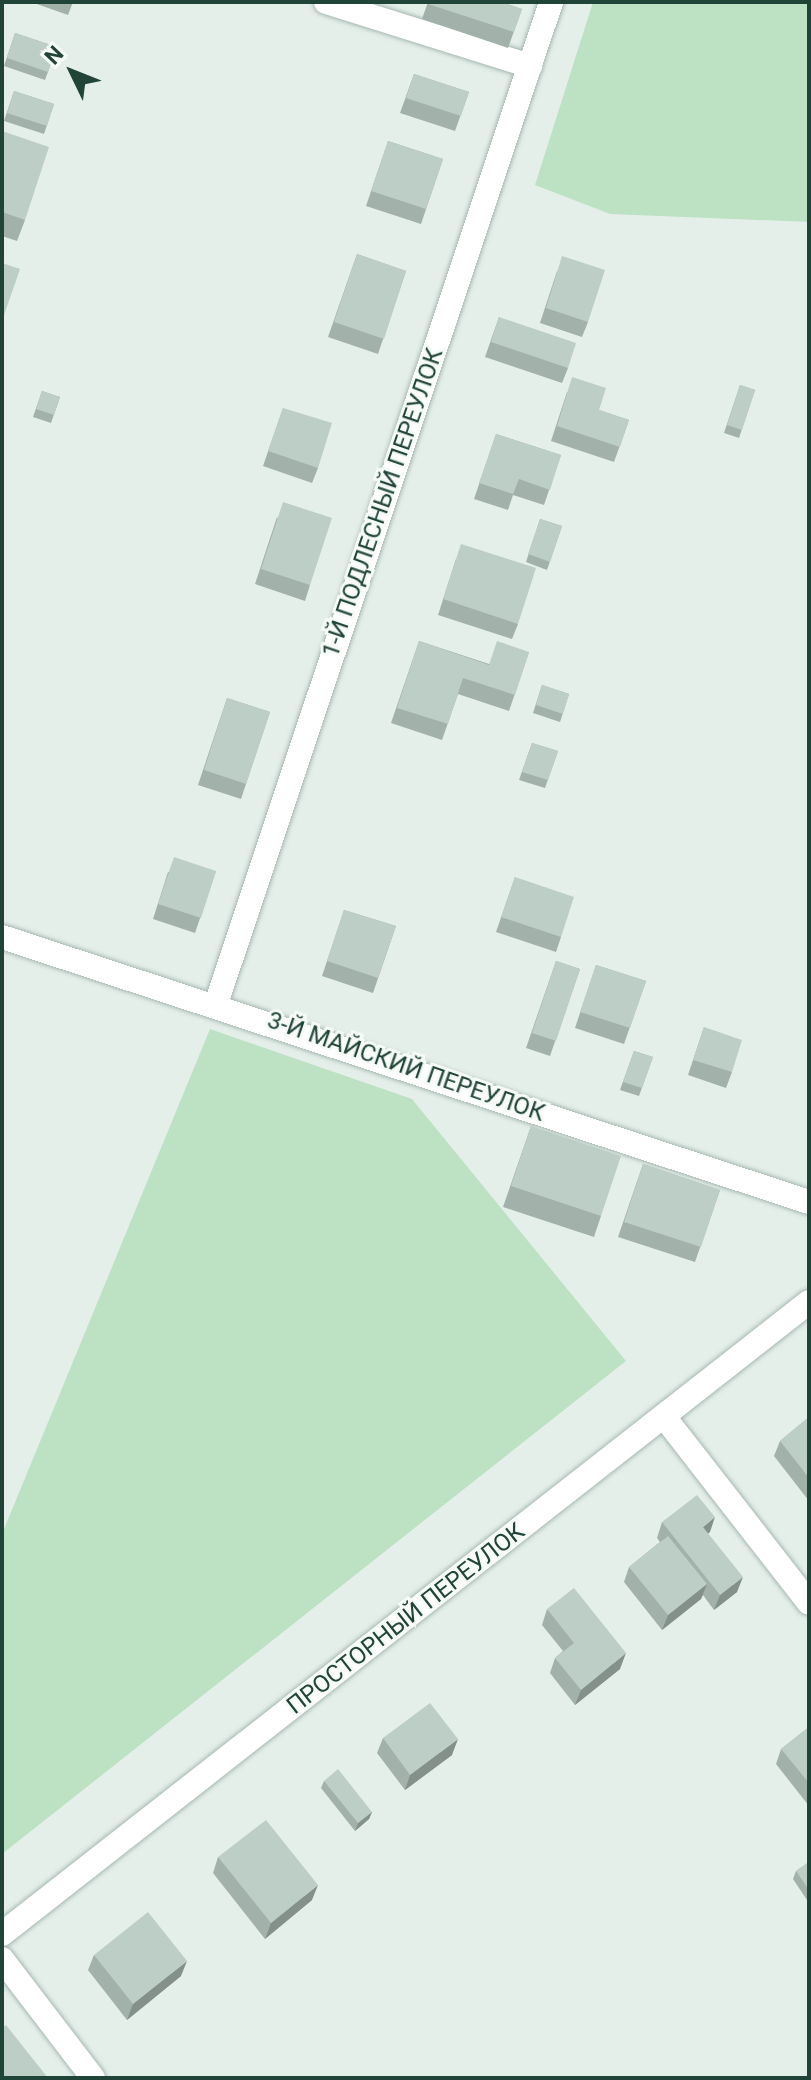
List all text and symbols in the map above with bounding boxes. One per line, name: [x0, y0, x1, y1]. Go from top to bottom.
north arrow: [32, 32, 112, 112]
text: N: [40, 41, 69, 69]
street label: 1-Й ПОДЛЕСНЫЙ ПЕРЕУЛОК: [317, 345, 449, 661]
street label: 3-Й МАЙСКИЙ ПЕРЕУЛОК: [264, 1006, 548, 1128]
street label: ПРОСТОРНЫЙ ПЕРЕУЛОК: [281, 1517, 531, 1721]

